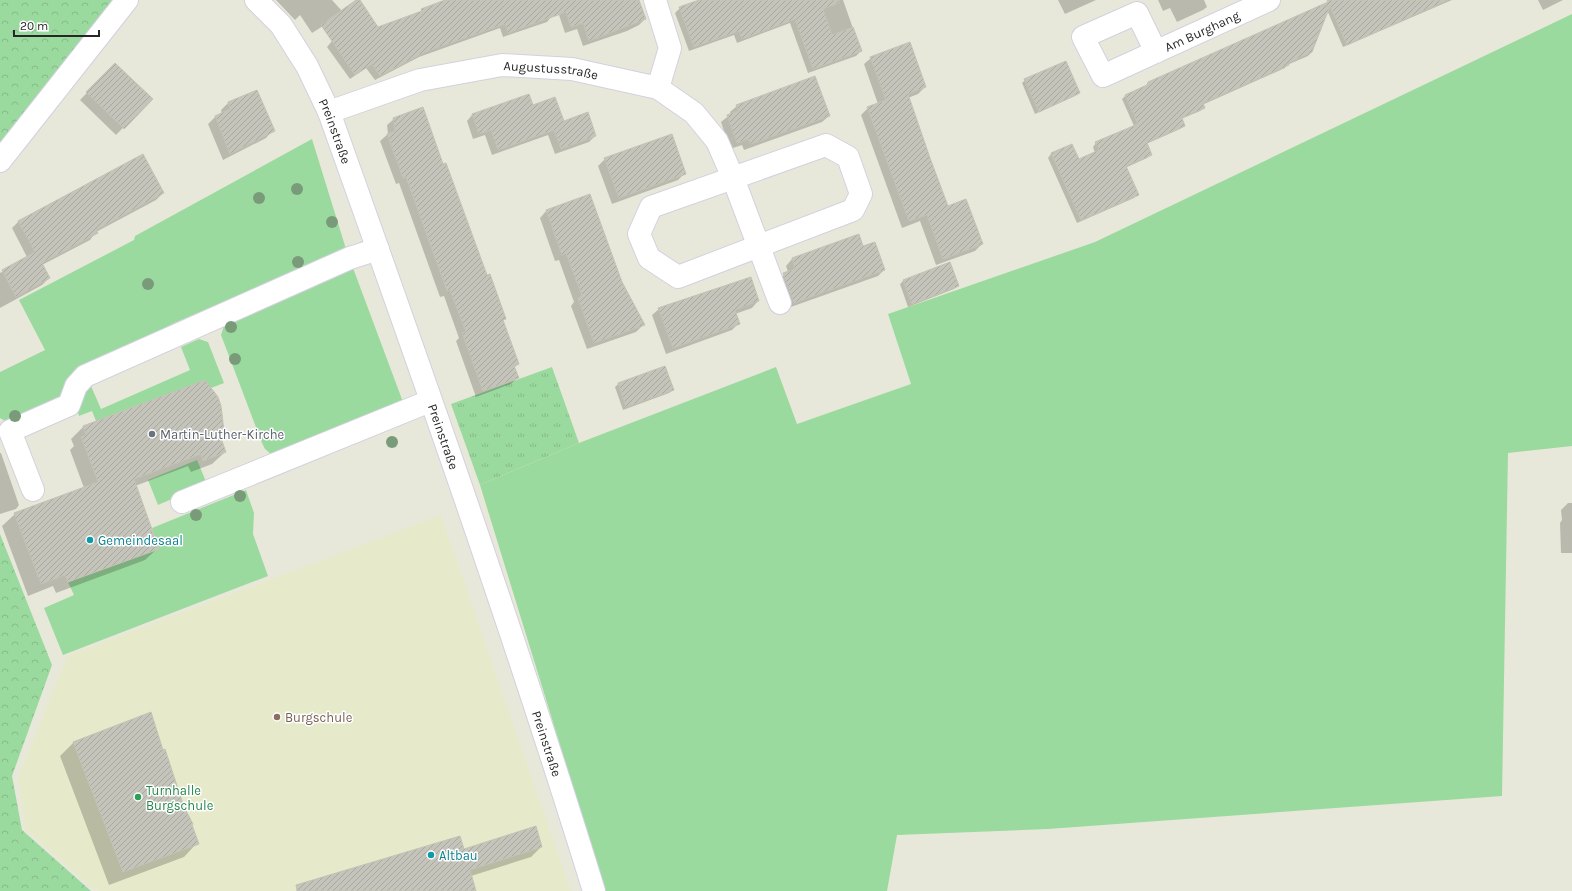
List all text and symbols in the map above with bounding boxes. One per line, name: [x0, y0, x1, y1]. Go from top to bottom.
street label: Am Burghang: [1162, 7, 1242, 55]
scale bar: [14, 12, 99, 38]
text: 20 m: [20, 19, 48, 33]
street label: Augustusstraße: [503, 58, 600, 83]
street label: Preinstraße: [316, 96, 354, 166]
street label: Preinstraße: [425, 402, 462, 472]
place label: Martin-Luther-Kirche: [160, 427, 285, 442]
marker: Martin-Luther-Kirche: [147, 429, 157, 439]
place label: Gemeindesaal: [98, 533, 183, 548]
marker: Gemeindesaal: [85, 535, 95, 545]
street label: Preinstraße: [529, 709, 565, 779]
place label: Burgschule: [285, 710, 353, 725]
marker: Burgschule: [272, 712, 282, 722]
place label: Turnhalle Burgschule: [146, 783, 214, 813]
marker: Turnhalle Burgschule: [133, 792, 143, 802]
place label: Altbau: [439, 848, 478, 863]
marker: Altbau: [426, 850, 436, 860]

